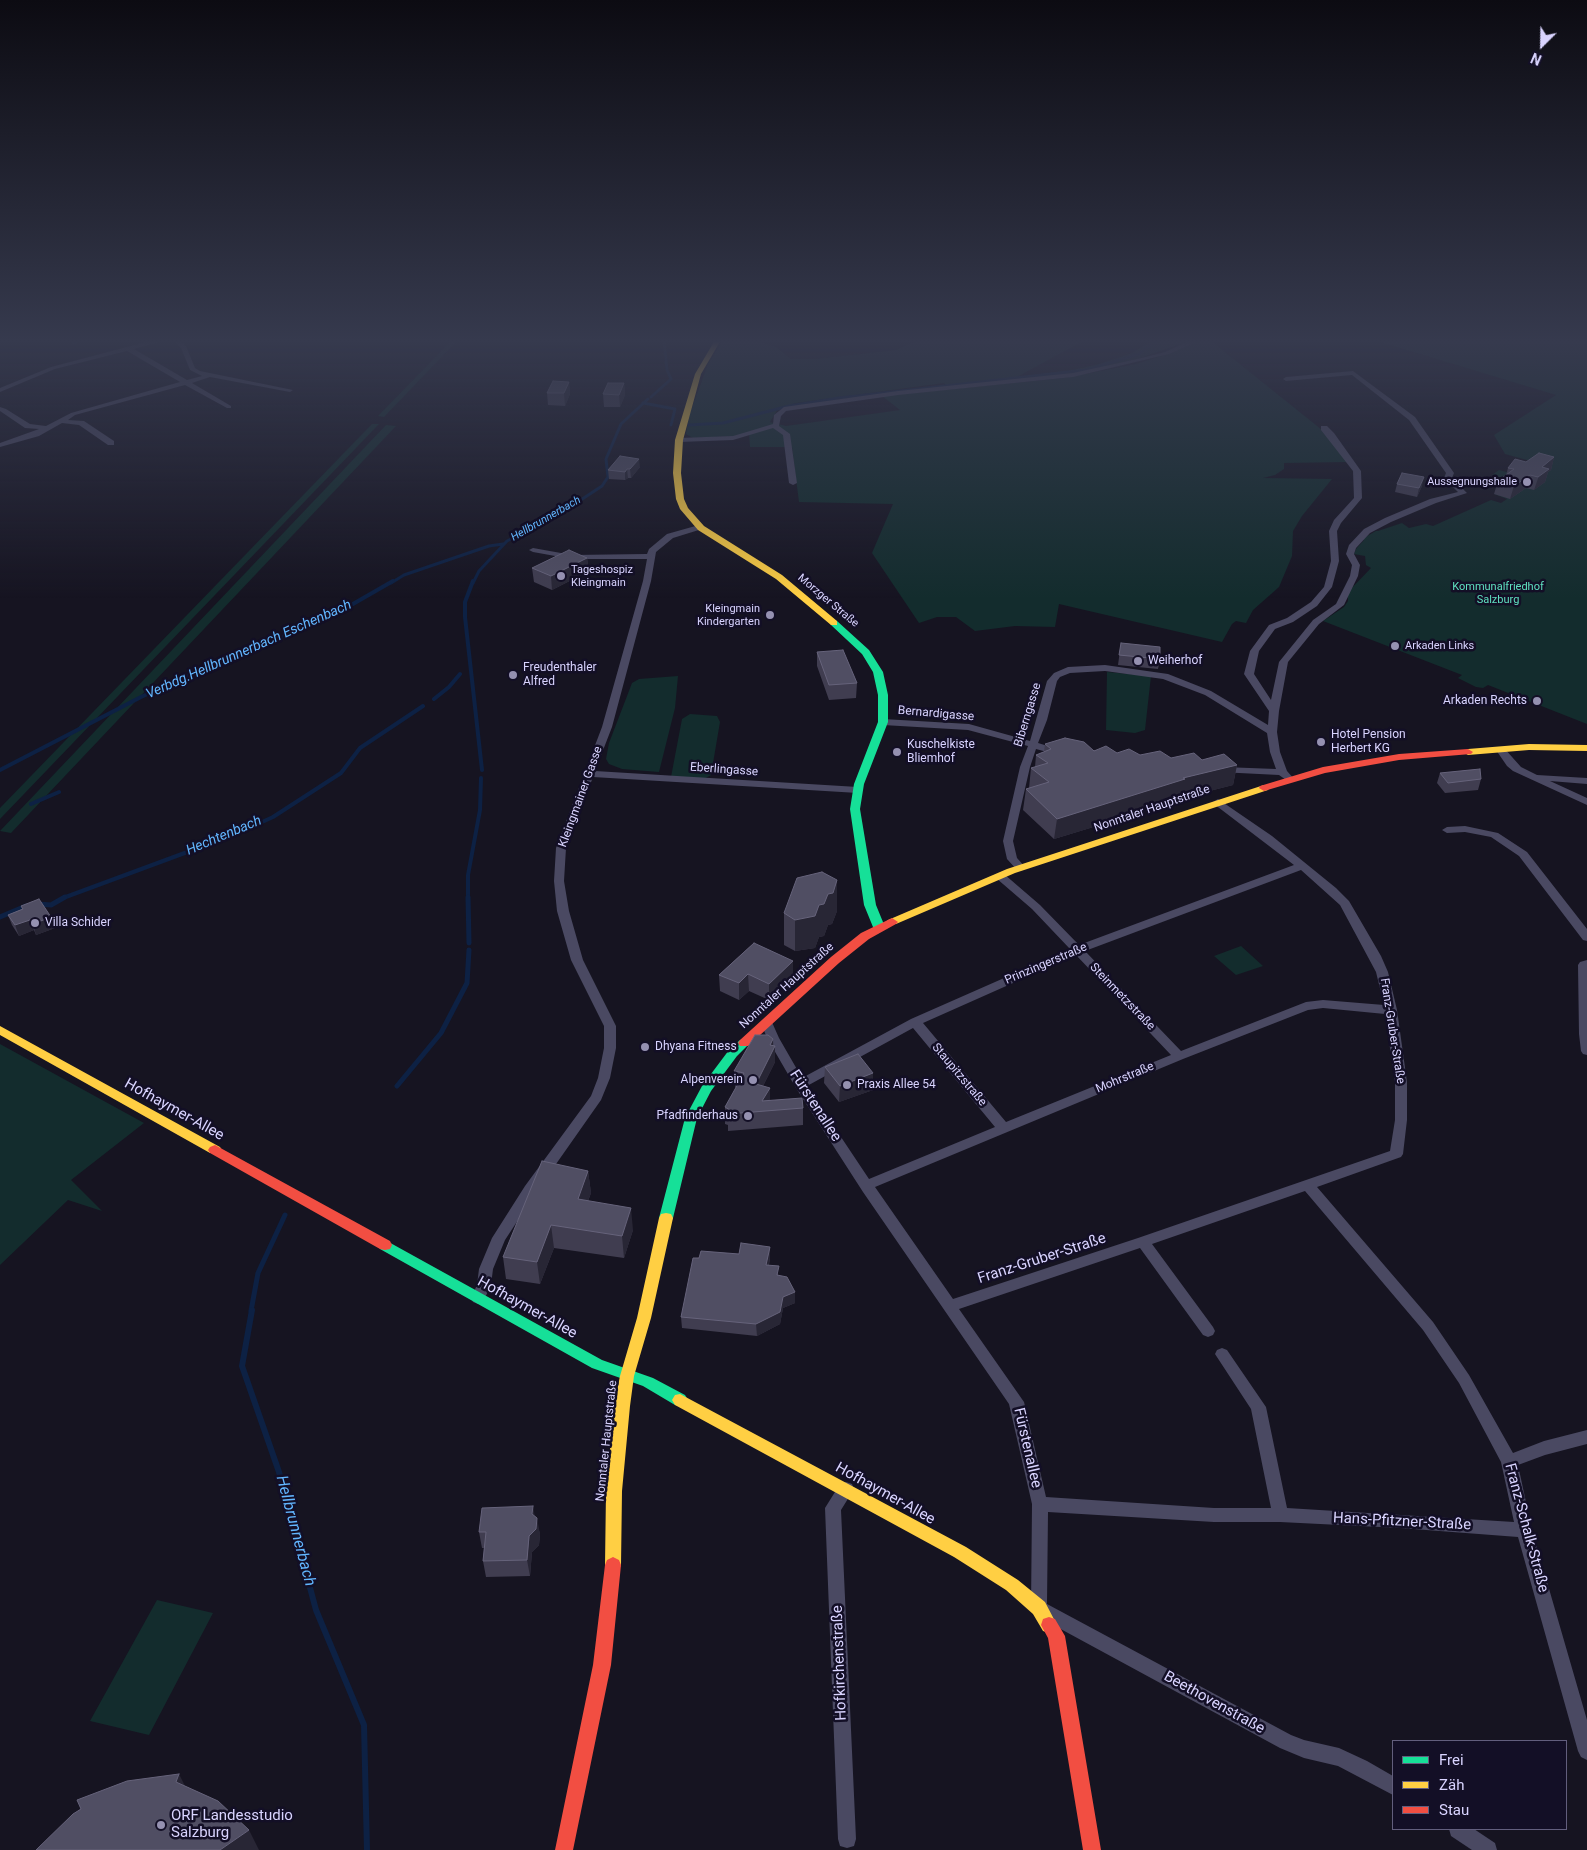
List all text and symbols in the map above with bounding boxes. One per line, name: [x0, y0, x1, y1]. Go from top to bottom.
north arrow: [1517, 20, 1567, 70]
text: N: [1528, 50, 1544, 68]
place label: Aussegnungshalle: [1427, 475, 1517, 489]
marker: Aussegnungshalle: [1521, 476, 1533, 488]
water label: Hellbrunnerbach: [509, 494, 583, 544]
place label: Tageshospiz Kleingmain: [571, 563, 633, 589]
marker: Tageshospiz Kleingmain: [555, 570, 567, 582]
street label: Morzger Straße: [795, 572, 861, 630]
park label: Kommunalfriedhof Salzburg: [1452, 580, 1544, 606]
water label: Verbdg.Hellbrunnerbach Eschenbach: [144, 597, 354, 703]
place label: Kleingmain Kindergarten: [697, 602, 760, 628]
marker: Kleingmain Kindergarten: [764, 609, 776, 621]
place label: Arkaden Links: [1405, 639, 1474, 653]
marker: Arkaden Links: [1389, 640, 1401, 652]
place label: Weiherhof: [1148, 654, 1202, 668]
marker: Weiherhof: [1132, 655, 1144, 667]
place label: Freudenthaler Alfred: [523, 661, 597, 689]
marker: Freudenthaler Alfred: [507, 669, 519, 681]
street label: Biberngasse: [1011, 681, 1045, 749]
place label: Arkaden Rechts: [1443, 694, 1527, 708]
marker: Arkaden Rechts: [1531, 695, 1543, 707]
street label: Bernardigasse: [897, 703, 975, 725]
place label: Hotel Pension Herbert KG: [1331, 728, 1406, 756]
marker: Hotel Pension Herbert KG: [1315, 736, 1327, 748]
place label: Kuschelkiste Bliemhof: [907, 738, 975, 766]
street label: Kleingmainer Gasse: [556, 744, 606, 850]
marker: Kuschelkiste Bliemhof: [891, 746, 903, 758]
street label: Eberlingasse: [689, 760, 759, 780]
street label: Nonntaler Hauptstraße: [1092, 782, 1212, 836]
water label: Hechtenbach: [184, 813, 264, 859]
place label: Villa Schider: [45, 916, 111, 930]
marker: Villa Schider: [29, 917, 41, 929]
street label: Nonntaler Hauptstraße: [737, 940, 837, 1032]
street label: Prinzingerstraße: [1003, 940, 1089, 988]
street label: Steinmetzstraße: [1086, 960, 1158, 1034]
street label: Franz-Gruber-Straße: [1377, 977, 1407, 1085]
place label: Dhyana Fitness: [655, 1040, 737, 1054]
marker: Dhyana Fitness: [639, 1041, 651, 1053]
street label: Staupitzstraße: [929, 1041, 989, 1109]
street label: Mohrstraße: [1094, 1059, 1156, 1097]
street label: Fürstenallee: [785, 1067, 845, 1145]
place label: Alpenverein: [681, 1073, 743, 1087]
marker: Alpenverein: [747, 1074, 759, 1086]
street label: Hofhaymer-Allee: [121, 1075, 227, 1145]
place label: Praxis Allee 54: [857, 1078, 936, 1092]
marker: Praxis Allee 54: [841, 1079, 853, 1091]
place label: Pfadfinderhaus: [657, 1109, 738, 1123]
marker: Pfadfinderhaus: [742, 1110, 754, 1122]
street label: Franz-Gruber-Straße: [976, 1230, 1108, 1288]
street label: Hofhaymer-Allee: [474, 1273, 580, 1343]
street label: Nonntaler Hauptstraße: [593, 1380, 621, 1502]
street label: Fürstenallee: [1009, 1406, 1045, 1490]
street label: Hofhaymer-Allee: [832, 1459, 938, 1529]
street label: Franz-Schalk-Straße: [1500, 1461, 1552, 1595]
water label: Hellbrunnerbach: [271, 1474, 319, 1588]
street label: Hans-Pfitzner-Straße: [1332, 1509, 1472, 1535]
street label: Hofkirchenstraße: [829, 1605, 851, 1721]
street label: Beethovenstraße: [1160, 1668, 1268, 1738]
legend: [1392, 1740, 1567, 1830]
text: Frei: [1439, 1751, 1464, 1769]
text: Zäh: [1439, 1776, 1464, 1794]
text: Stau: [1439, 1801, 1469, 1819]
place label: ORF Landesstudio Salzburg: [171, 1807, 293, 1842]
marker: ORF Landesstudio Salzburg: [155, 1819, 167, 1831]

